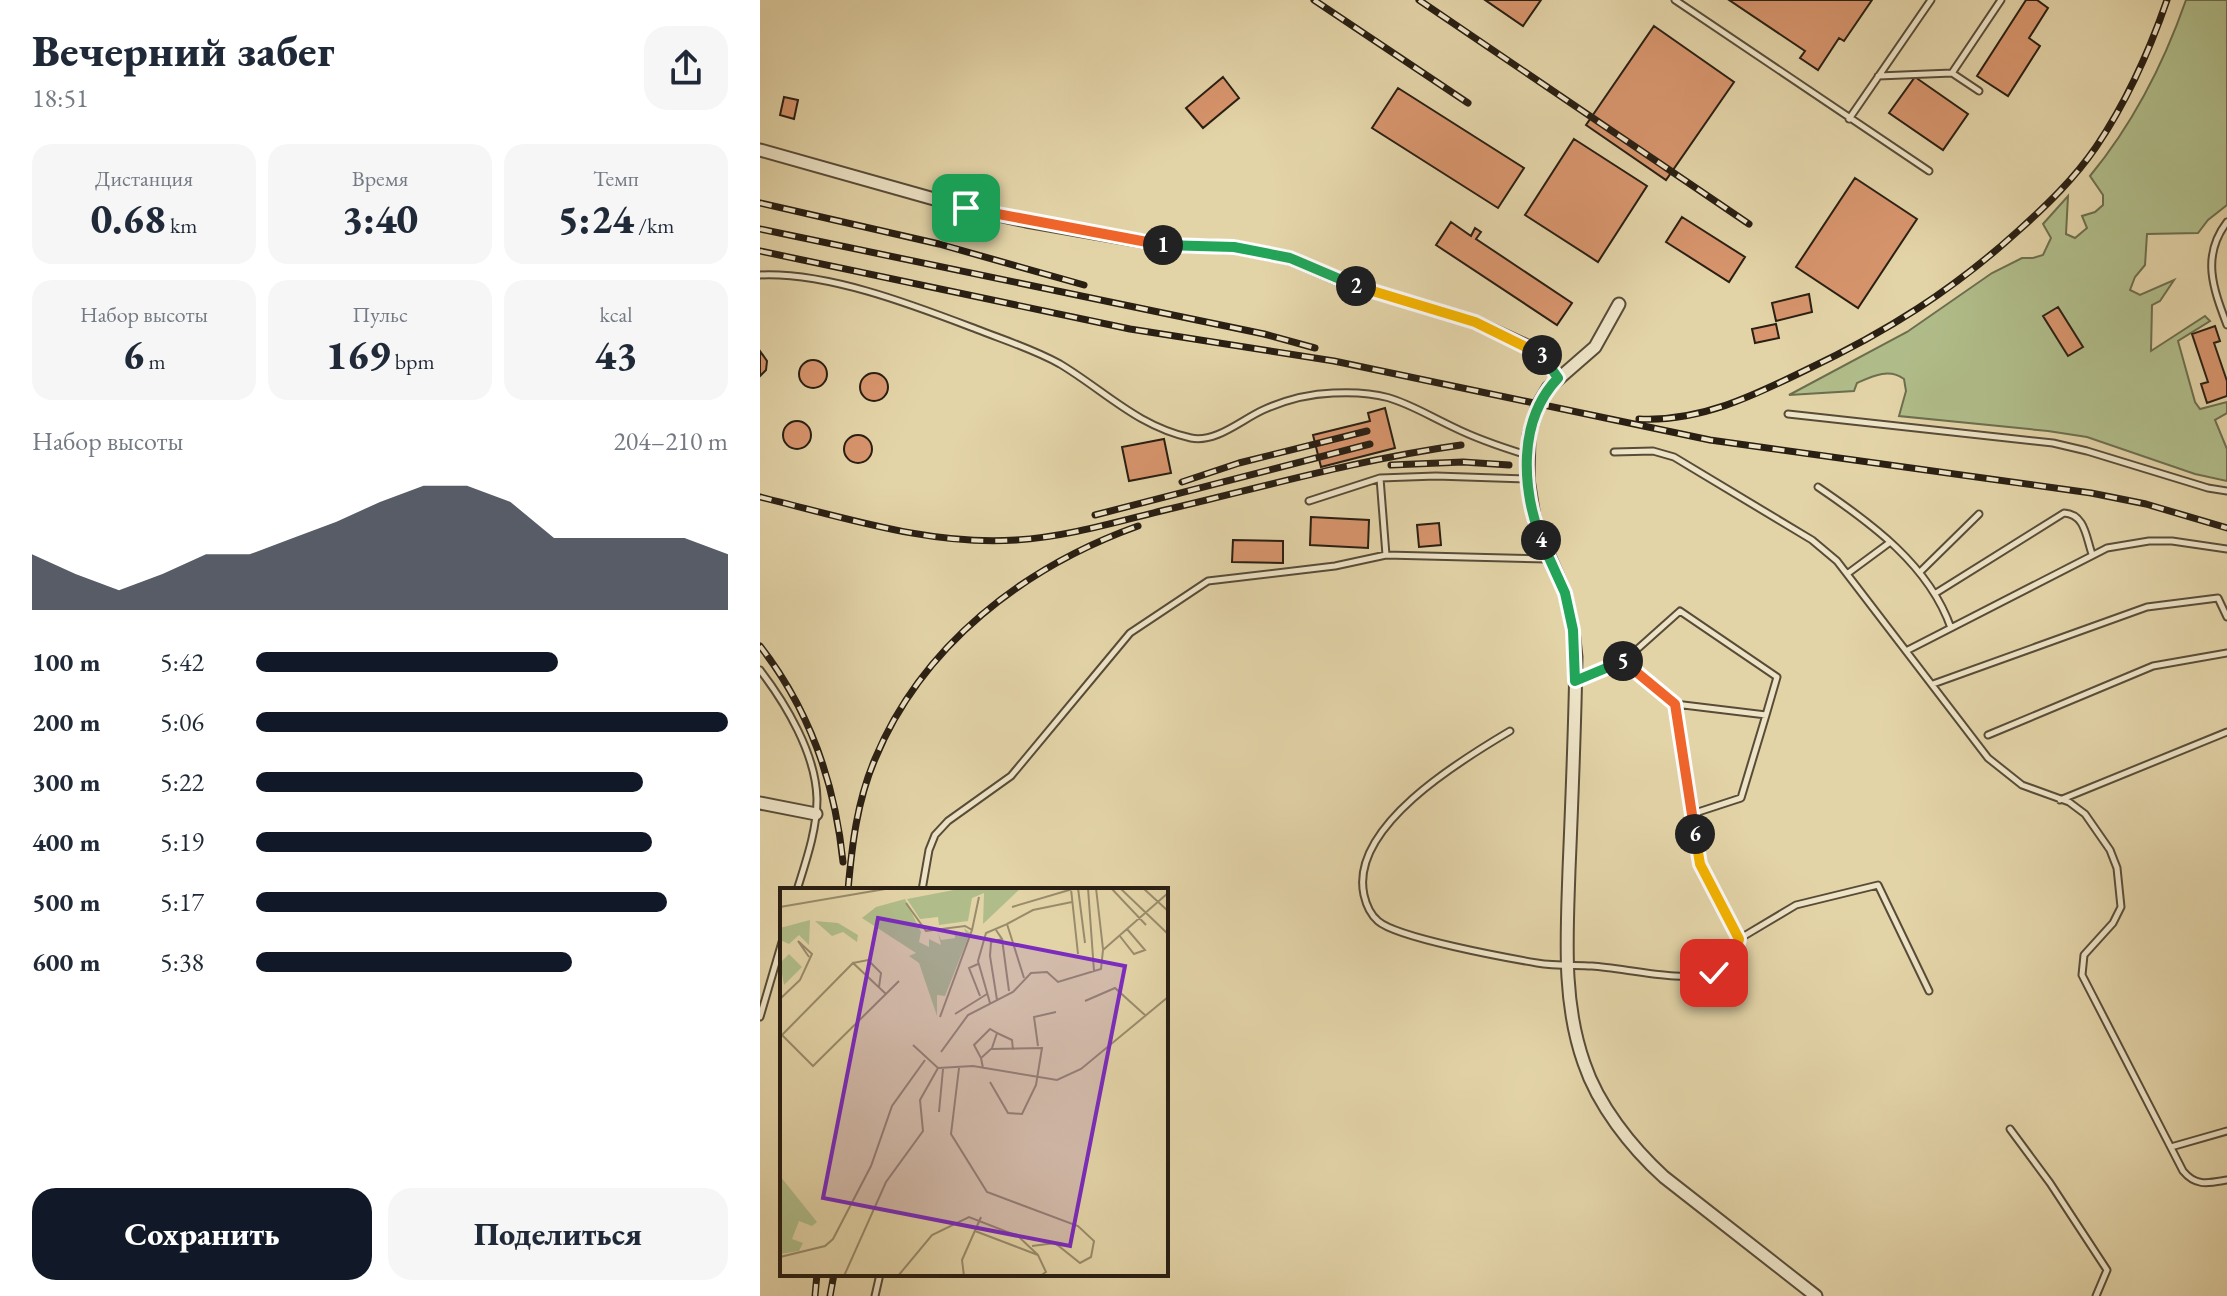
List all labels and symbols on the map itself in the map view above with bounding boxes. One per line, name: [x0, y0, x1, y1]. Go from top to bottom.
pin: [932, 174, 1000, 242]
pin: 1: [1143, 225, 1183, 265]
pin: 2: [1336, 266, 1376, 306]
pin: 3: [1522, 335, 1562, 375]
pin: 4: [1521, 520, 1561, 560]
pin: 5: [1603, 641, 1643, 681]
pin: 6: [1675, 814, 1715, 854]
inset map: [780, 888, 1168, 1276]
pin: [1680, 939, 1748, 1007]

